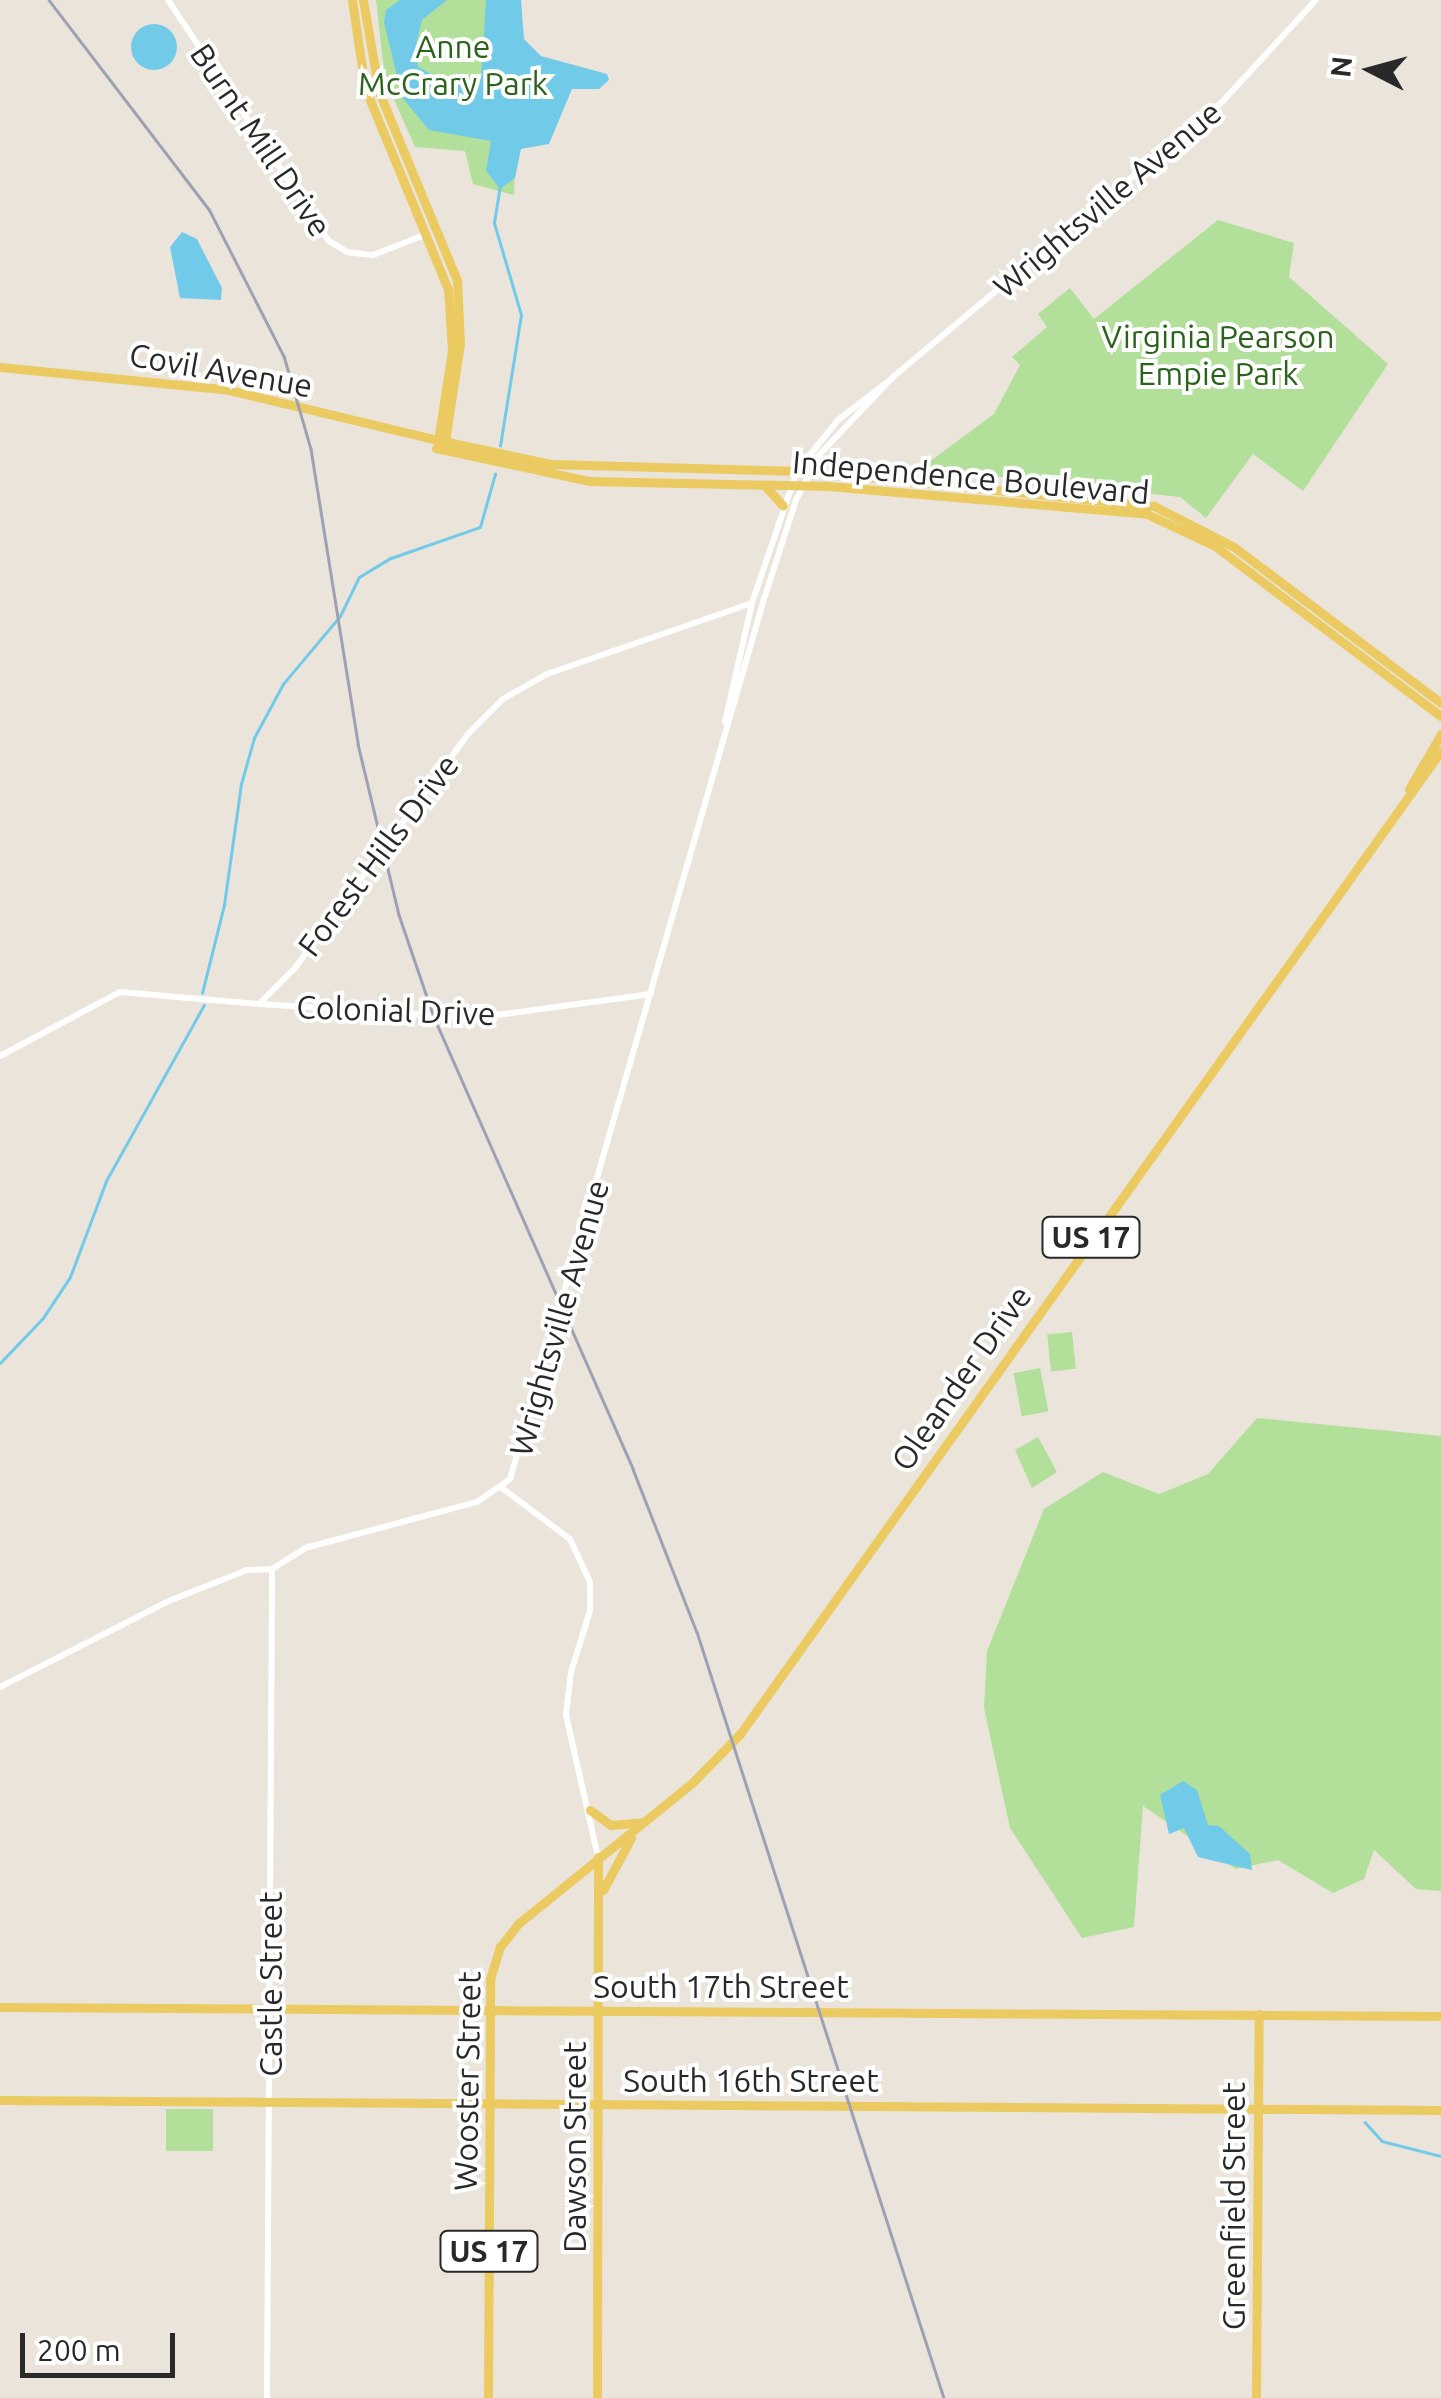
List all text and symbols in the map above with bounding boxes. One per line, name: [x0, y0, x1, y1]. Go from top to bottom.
north arrow: [1321, 20, 1421, 120]
park label: Anne McCrary Park: [358, 28, 548, 103]
street label: Burnt Mill Drive: [182, 36, 340, 244]
text: N: [1324, 55, 1357, 79]
street label: Wrightsville Avenue: [985, 93, 1229, 305]
park label: Virginia Pearson Empie Park: [1102, 318, 1334, 393]
street label: Covil Avenue: [126, 335, 316, 405]
street label: Independence Boulevard: [791, 442, 1151, 512]
street label: Forest Hills Drive: [290, 746, 466, 964]
street label: Colonial Drive: [296, 987, 496, 1033]
street label: Wrightsville Avenue: [501, 1176, 617, 1460]
road number: US 17: [1041, 1212, 1141, 1262]
street label: Oleander Drive: [883, 1278, 1039, 1478]
street label: Castle Street: [251, 1891, 289, 2077]
street label: South 17th Street: [593, 1967, 849, 2005]
street label: Wooster Street: [446, 1971, 488, 2191]
street label: Dawson Street: [555, 2041, 593, 2253]
street label: South 16th Street: [623, 2061, 879, 2099]
street label: Greenfield Street: [1214, 2082, 1252, 2330]
road number: US 17: [439, 2226, 539, 2276]
scale bar: [25, 2313, 180, 2375]
text: 200 m: [37, 2333, 121, 2367]

